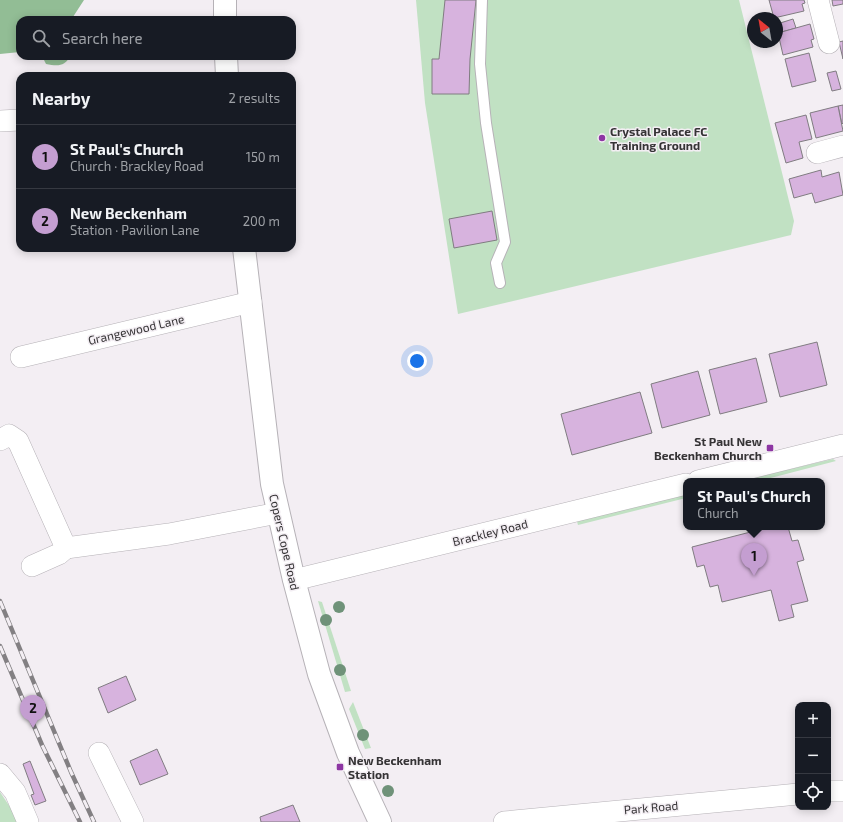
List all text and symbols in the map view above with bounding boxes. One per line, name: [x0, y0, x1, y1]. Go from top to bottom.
north arrow: [747, 12, 783, 48]
search box: [16, 16, 296, 60]
icon: search: [30, 27, 52, 49]
text: Search here: [62, 29, 143, 47]
text: Nearby: [32, 88, 90, 108]
text: 2 results: [228, 90, 280, 106]
place label: Crystal Palace FC Training Ground: [610, 124, 707, 152]
marker: Crystal Palace FC Training Ground: [597, 133, 607, 143]
text: St Paul's Church: [70, 140, 184, 158]
text: 1: [42, 149, 48, 165]
text: 150 m: [246, 149, 280, 165]
text: Church · Brackley Road: [70, 158, 204, 174]
text: New Beckenham: [70, 204, 187, 222]
text: 2: [41, 213, 49, 229]
text: 200 m: [243, 213, 280, 229]
text: Station · Pavilion Lane: [70, 222, 199, 238]
street label: Grangewood Lane: [87, 311, 185, 347]
your location: [407, 351, 427, 371]
place label: St Paul New Beckenham Church: [654, 434, 763, 462]
marker: St Paul New Beckenham Church: [765, 443, 775, 453]
popup: [683, 478, 825, 530]
text: St Paul's Church: [697, 487, 811, 505]
street label: Copers Cope Road: [267, 493, 303, 591]
text: Church: [697, 505, 739, 521]
street label: Brackley Road: [451, 516, 529, 548]
pin: 1: [741, 543, 767, 576]
pin: 2: [20, 695, 46, 728]
map controls: [795, 702, 831, 810]
button: +: [795, 702, 831, 738]
button: −: [795, 738, 831, 774]
place label: New Beckenham Station: [348, 753, 442, 781]
marker: New Beckenham Station: [335, 762, 345, 772]
button: locate: [795, 774, 831, 810]
street label: Park Road: [623, 798, 679, 816]

